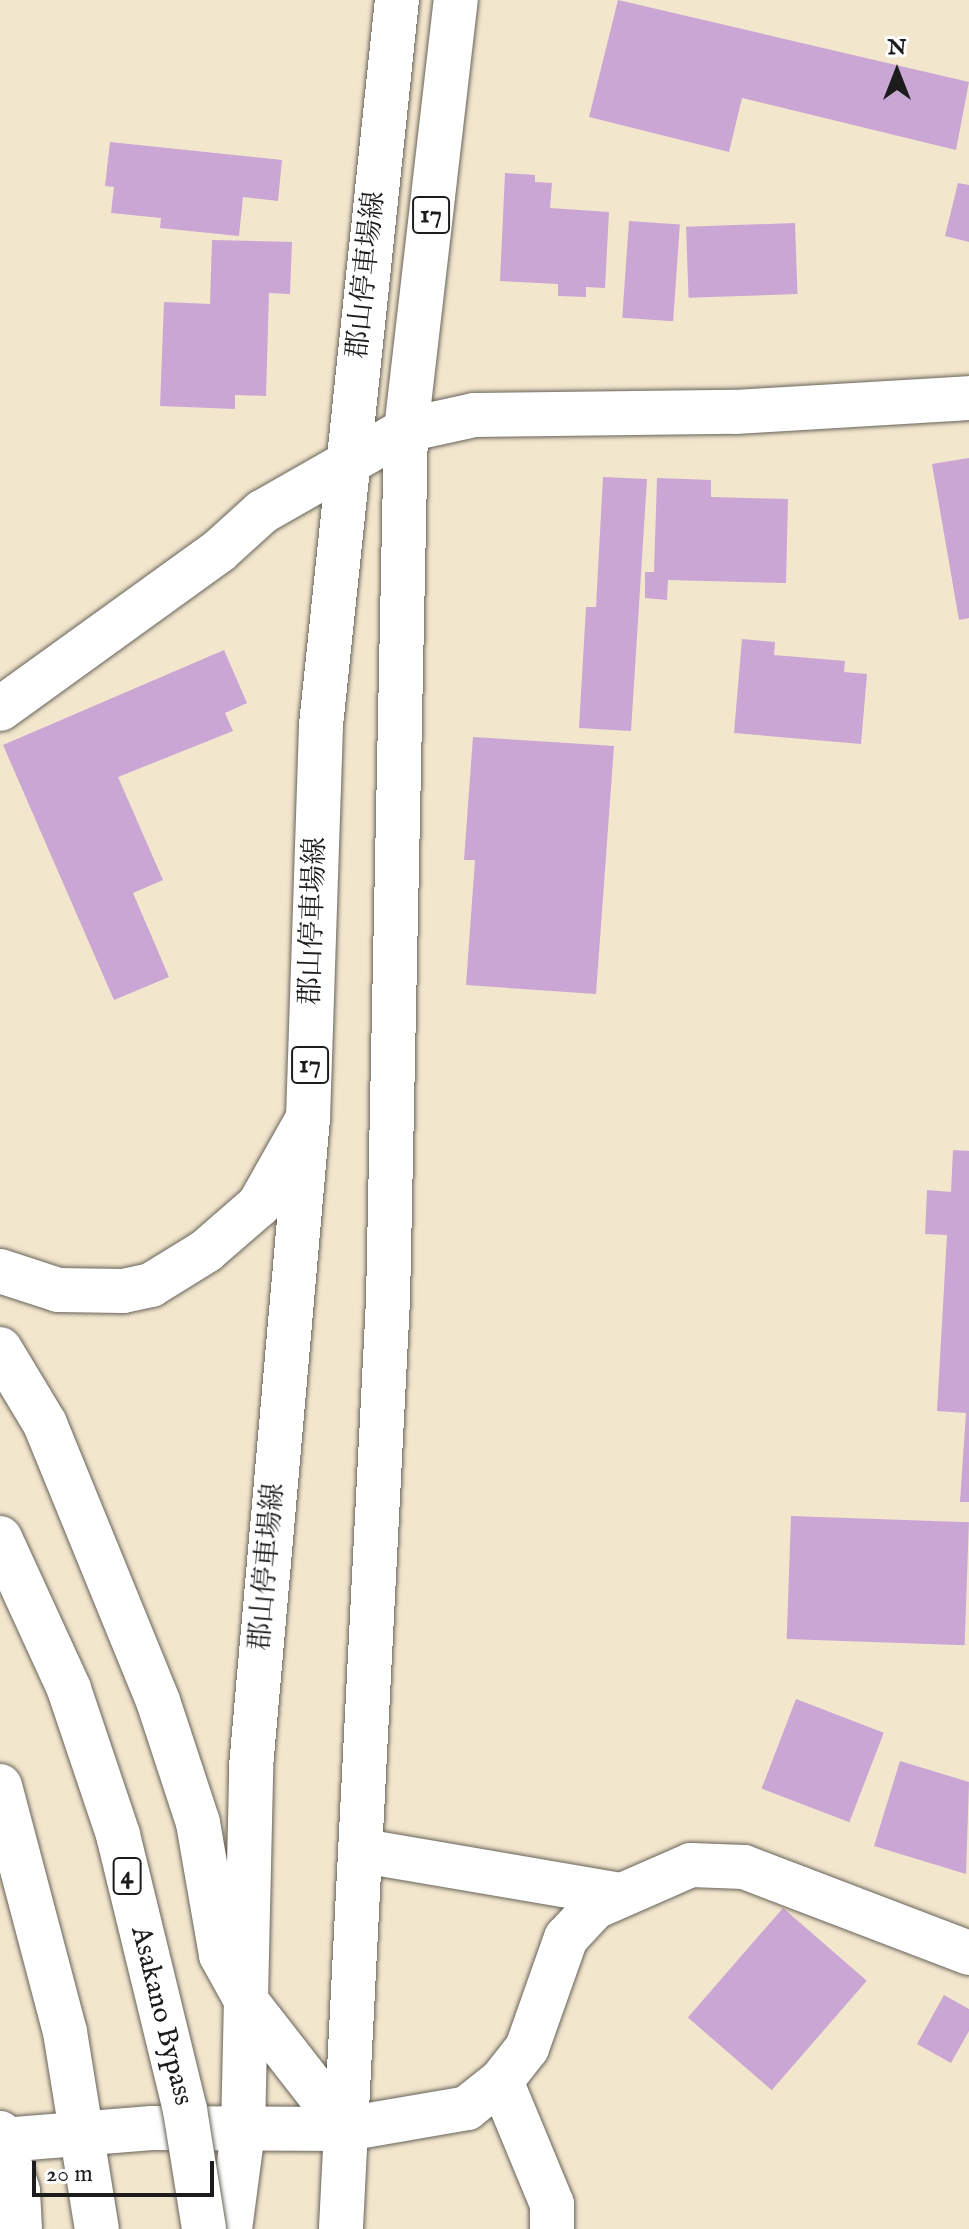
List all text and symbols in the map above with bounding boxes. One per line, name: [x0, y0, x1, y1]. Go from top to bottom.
north arrow: [857, 32, 937, 112]
text: N: [887, 34, 907, 62]
street label: 郡山停車場線: [342, 190, 392, 360]
road number: 17: [411, 193, 451, 237]
street label: 郡山停車場線: [294, 836, 334, 1006]
road number: 17: [290, 1043, 330, 1087]
street label: 郡山停車場線: [244, 1482, 292, 1652]
road number: 4: [111, 1854, 143, 1898]
street label: Asakano Bypass: [123, 1923, 199, 2109]
scale bar: [36, 2145, 218, 2195]
text: 20 m: [46, 2159, 93, 2190]

